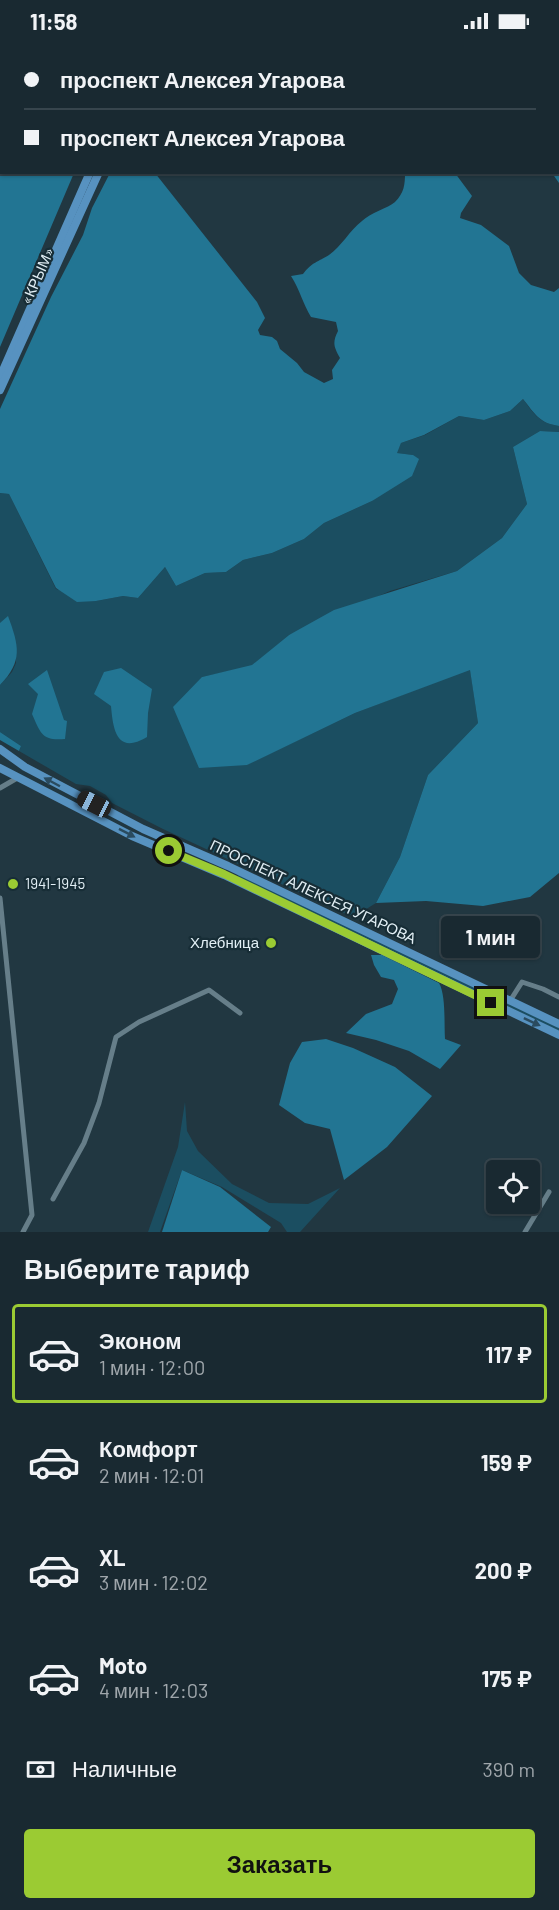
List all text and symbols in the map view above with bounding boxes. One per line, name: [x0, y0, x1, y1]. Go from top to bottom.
text: 11:58: [30, 8, 78, 34]
text: проспект Алексея Угарова: [60, 66, 345, 92]
text: проспект Алексея Угарова: [60, 124, 345, 150]
street label: «КРЫМ»: [17, 244, 58, 307]
one-way arrow: [43, 777, 60, 787]
car: [74, 788, 114, 820]
one-way arrow: [119, 828, 136, 838]
street label: ПРОСПЕКТ АЛЕКСЕЯ УГАРОВА: [207, 835, 419, 947]
route start: [155, 837, 182, 864]
place label: 1941-1945: [25, 874, 85, 892]
marker: 1941-1945: [6, 877, 20, 891]
callout: 1 мин: [442, 916, 540, 958]
text: 1 мин: [465, 925, 516, 949]
place label: Хлебница: [190, 933, 260, 951]
marker: Хлебница: [264, 936, 278, 950]
route end: [477, 989, 504, 1016]
one-way arrow: [524, 1018, 541, 1027]
map controls: [486, 1160, 540, 1214]
button: locate: [486, 1160, 540, 1214]
text: Выберите тариф: [24, 1252, 250, 1284]
icon: car: [27, 1327, 81, 1381]
text: Эконом: [99, 1327, 182, 1353]
text: 117 ₽: [486, 1341, 532, 1367]
text: 1 мин · 12:00: [99, 1355, 205, 1379]
icon: car: [27, 1435, 81, 1489]
text: Комфорт: [99, 1435, 198, 1461]
text: 159 ₽: [481, 1449, 532, 1475]
text: 2 мин · 12:01: [99, 1463, 204, 1487]
icon: car: [27, 1543, 81, 1597]
text: XL: [99, 1544, 125, 1570]
text: 200 ₽: [475, 1557, 532, 1583]
text: 3 мин · 12:02: [99, 1570, 208, 1594]
icon: car: [27, 1651, 81, 1705]
text: Moto: [99, 1652, 147, 1678]
text: 175 ₽: [482, 1665, 532, 1691]
text: 4 мин · 12:03: [99, 1678, 208, 1702]
icon: cash: [24, 1753, 57, 1786]
text: Наличные: [72, 1755, 177, 1781]
text: 390 m: [482, 1757, 535, 1781]
button: Заказать: [24, 1829, 535, 1898]

